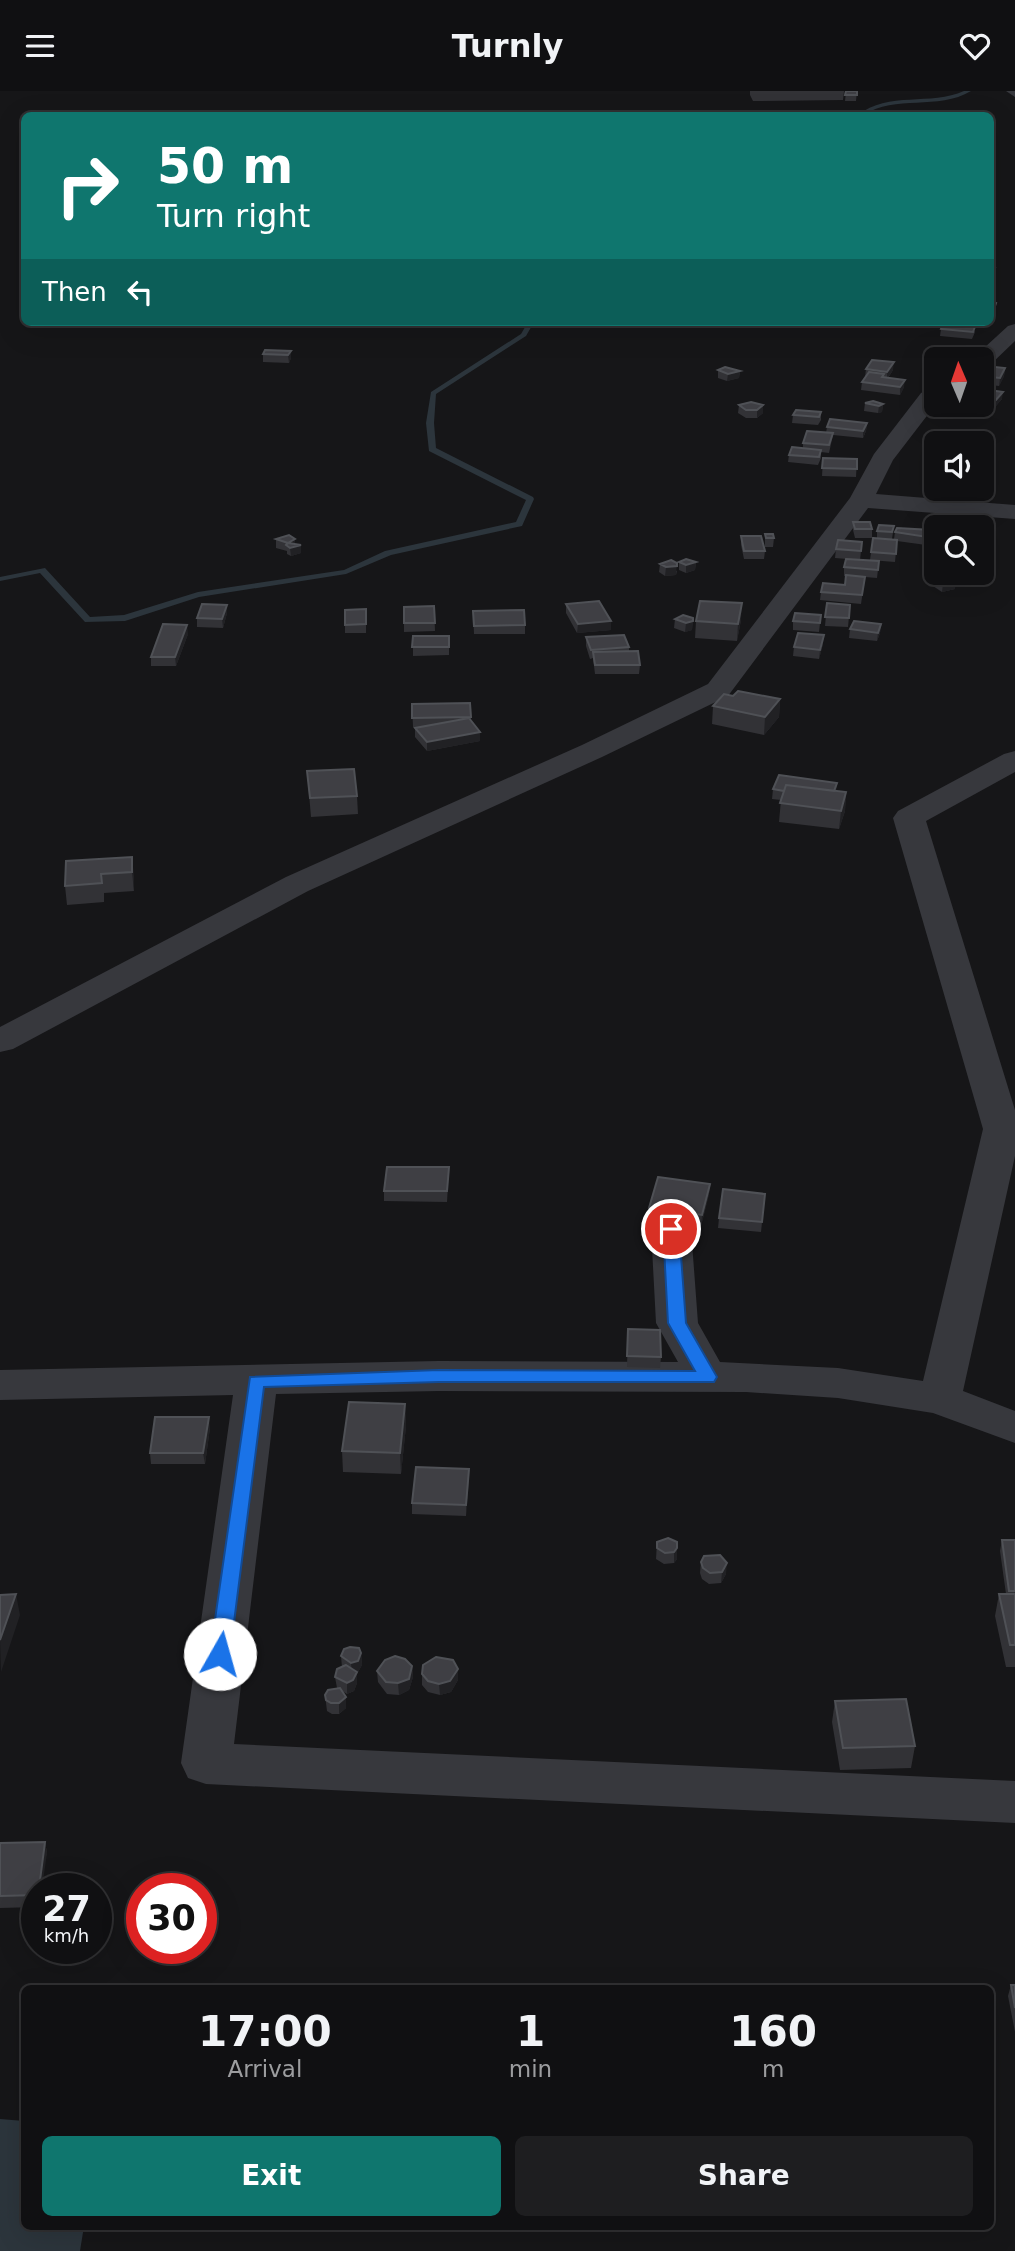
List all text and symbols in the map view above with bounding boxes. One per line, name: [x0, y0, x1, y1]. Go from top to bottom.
icon: menu: [21, 27, 59, 65]
text: Turnly: [452, 27, 563, 65]
icon: heart: [956, 27, 994, 65]
text: 50 m: [157, 138, 293, 195]
icon: right: [42, 140, 133, 231]
text: Turn right: [157, 197, 310, 235]
icon: left: [121, 273, 159, 311]
text: Then: [42, 277, 107, 307]
north arrow: [924, 347, 994, 417]
map controls: [924, 347, 994, 585]
button: sound: [924, 431, 994, 501]
button: search: [924, 515, 994, 585]
pin: [641, 1199, 701, 1259]
icon: arrive: [652, 1210, 690, 1248]
position arrow: [183, 1617, 257, 1691]
speed limit sign: 30: [126, 1873, 217, 1964]
text: 27: [42, 1889, 91, 1929]
text: km/h: [44, 1925, 89, 1946]
text: 17:00: [198, 2007, 332, 2056]
text: 1: [516, 2007, 545, 2056]
text: 160: [729, 2007, 817, 2056]
text: Arrival: [228, 2056, 302, 2082]
text: min: [509, 2056, 552, 2082]
text: m: [762, 2056, 784, 2082]
button: Exit: [42, 2136, 501, 2216]
button: Share: [515, 2136, 973, 2216]

